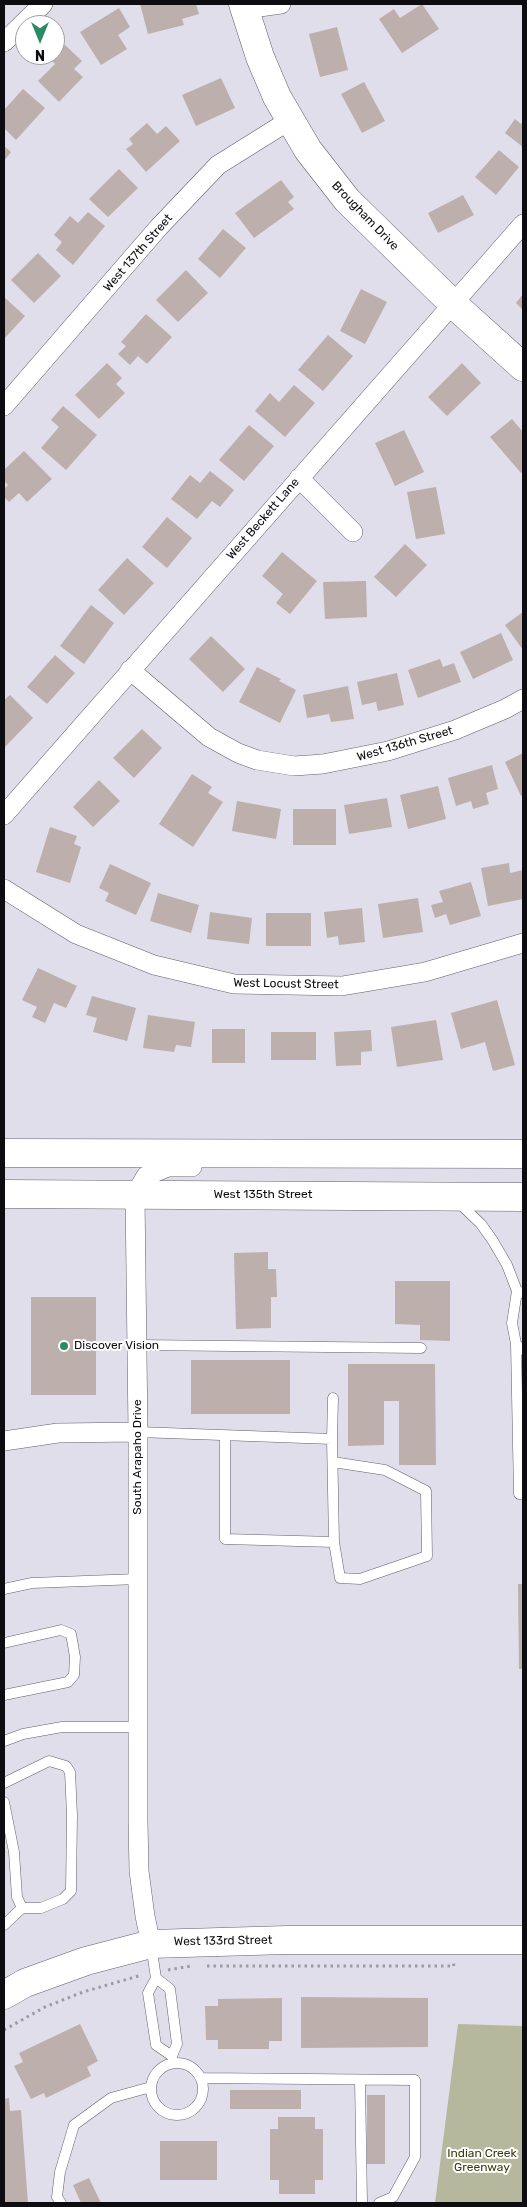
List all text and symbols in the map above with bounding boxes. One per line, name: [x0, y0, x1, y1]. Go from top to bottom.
north arrow: [15, 15, 65, 65]
text: N: [35, 46, 45, 63]
street label: Brougham Drive: [329, 179, 401, 253]
street label: West 137th Street: [100, 211, 176, 295]
street label: West Beckett Lane: [224, 475, 302, 563]
street label: West 136th Street: [355, 723, 455, 765]
street label: West Locust Street: [233, 976, 339, 992]
street label: West 135th Street: [214, 1188, 312, 1202]
place label: Discover Vision: [74, 1339, 159, 1353]
marker: Discover Vision: [58, 1340, 70, 1352]
street label: South Arapaho Drive: [131, 1399, 145, 1515]
street label: West 133rd Street: [174, 1933, 272, 1949]
park label: Indian Creek Greenway: [447, 2147, 517, 2175]

